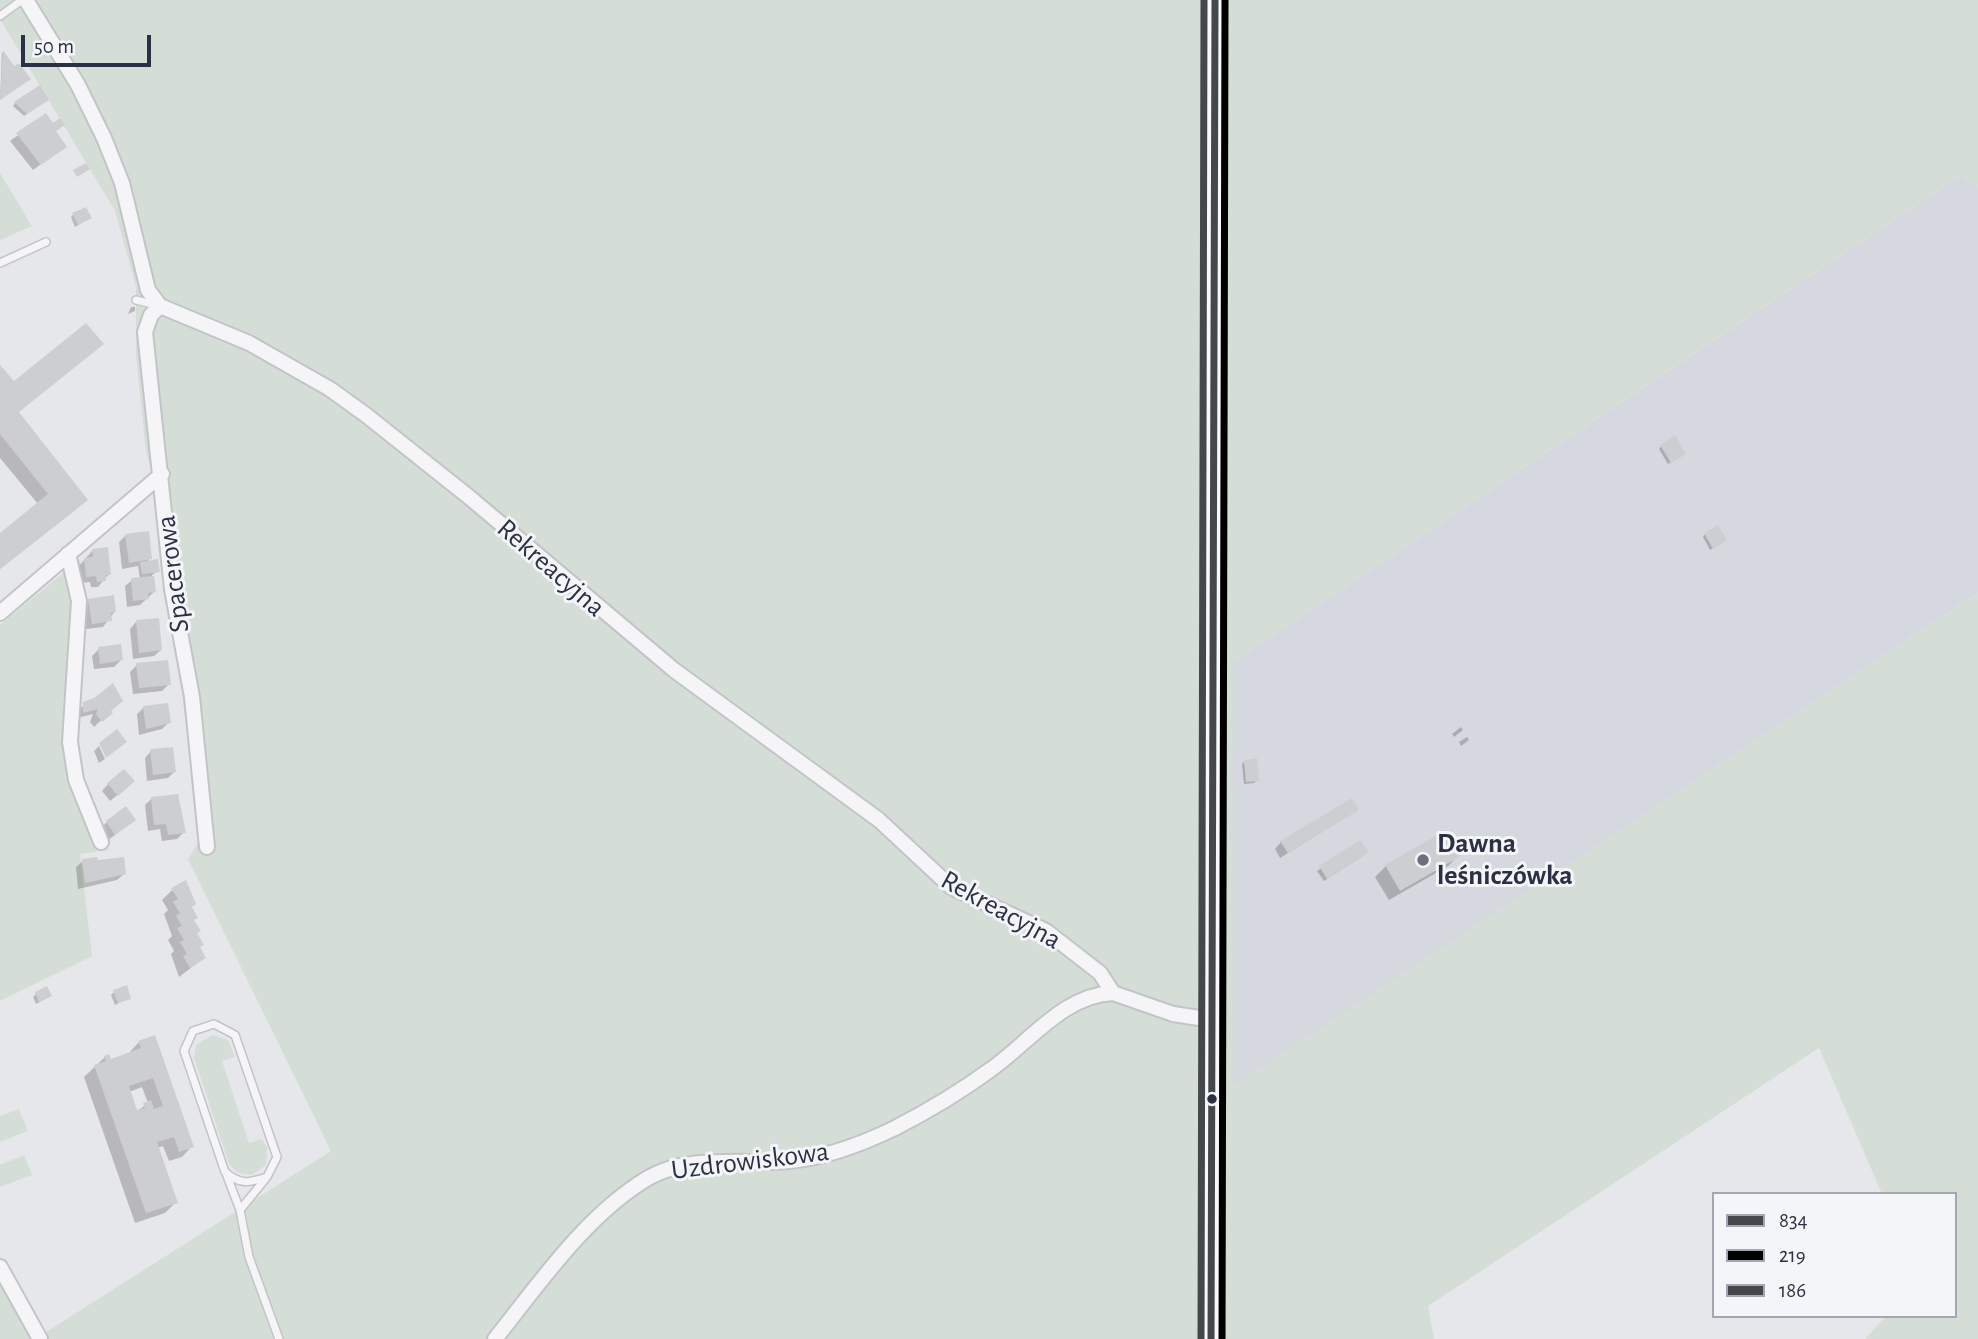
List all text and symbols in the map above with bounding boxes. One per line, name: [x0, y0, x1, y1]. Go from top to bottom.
scale bar: [24, 21, 154, 65]
text: 50 m: [34, 36, 74, 57]
street label: Rekreacyjna: [490, 512, 612, 624]
street label: Spacerowa: [149, 513, 197, 635]
place label: Dawna leśniczówka: [1437, 827, 1573, 893]
marker: Dawna leśniczówka: [1415, 852, 1431, 868]
street label: Rekreacyjna: [935, 863, 1067, 957]
unlabelled marker: [1205, 1092, 1219, 1106]
street label: Uzdrowiskowa: [669, 1135, 831, 1187]
legend: [1712, 1192, 1957, 1318]
text: 834: [1779, 1210, 1808, 1231]
text: 219: [1779, 1245, 1806, 1266]
text: 186: [1779, 1280, 1806, 1301]

